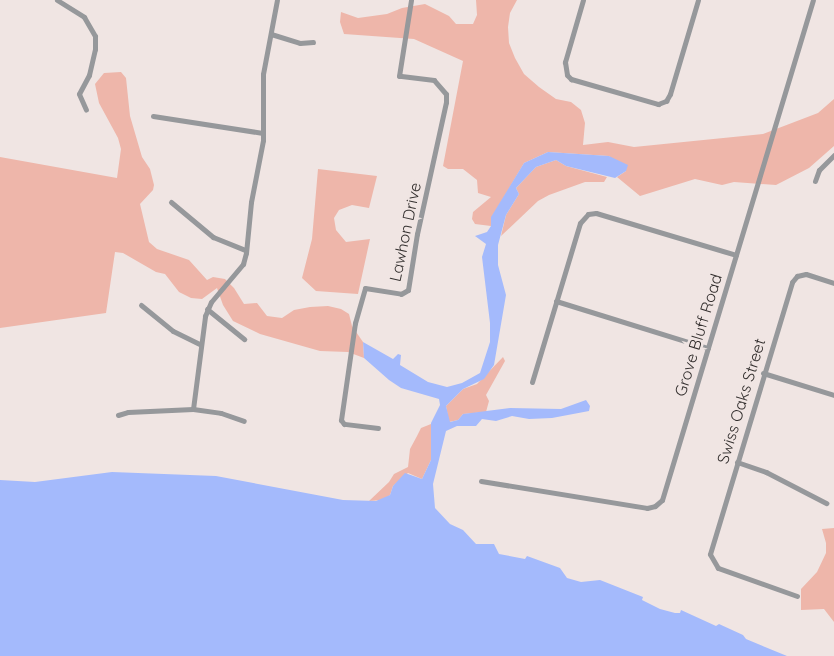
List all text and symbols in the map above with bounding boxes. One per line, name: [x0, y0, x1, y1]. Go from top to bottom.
street label: Lawhon Drive: [385, 181, 425, 283]
street label: Grove Bluff Road: [670, 271, 726, 399]
street label: Swiss Oaks Street: [713, 336, 769, 466]

